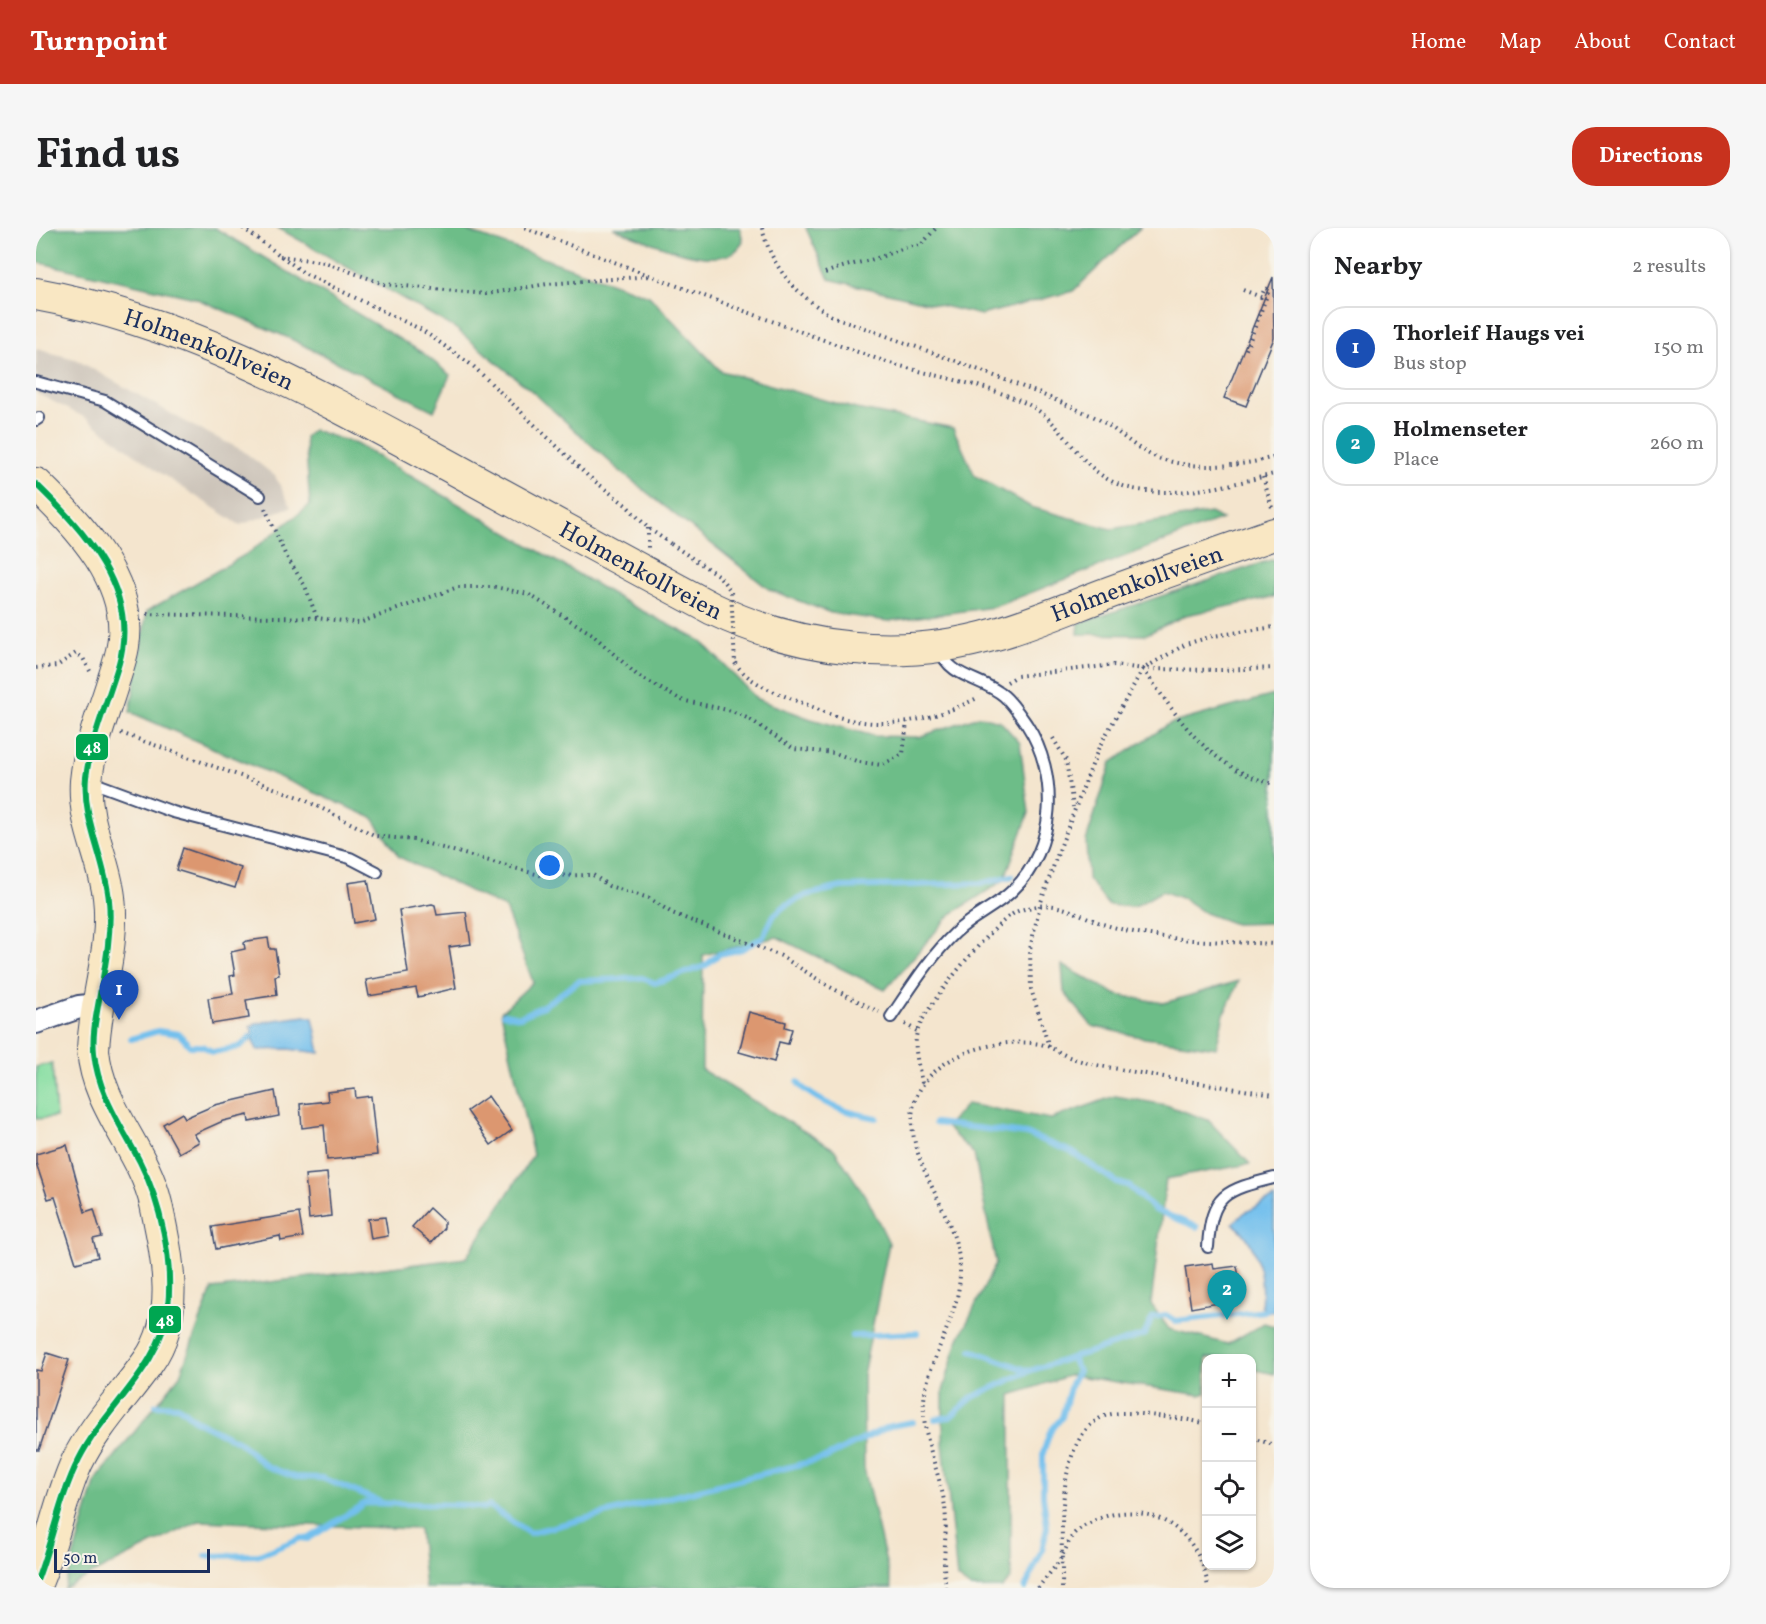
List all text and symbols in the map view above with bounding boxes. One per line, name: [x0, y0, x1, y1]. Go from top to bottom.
text: Turnpoint: [30, 23, 167, 62]
text: Home: [1411, 28, 1466, 57]
text: Map: [1499, 28, 1541, 57]
text: About: [1574, 28, 1631, 57]
text: Contact: [1664, 28, 1736, 57]
text: Find us: [36, 127, 180, 186]
button: Directions: [1572, 127, 1730, 186]
text: Nearby: [1334, 249, 1423, 285]
text: 2 results: [1632, 253, 1706, 281]
street label: Holmenkollveien: [119, 301, 299, 401]
text: Thorleif Haugs vei: [1393, 319, 1585, 350]
text: 1: [1351, 334, 1360, 362]
text: 150 m: [1653, 334, 1704, 362]
text: Bus stop: [1393, 350, 1467, 378]
text: Holmenseter: [1393, 415, 1528, 446]
text: 2: [1350, 430, 1361, 458]
text: 260 m: [1649, 430, 1704, 458]
text: Place: [1393, 446, 1439, 474]
street label: Holmenkollveien: [552, 514, 727, 630]
street label: Holmenkollveien: [1047, 538, 1228, 633]
line badge: 48: [75, 733, 109, 761]
text: 48: [83, 738, 101, 760]
your location: [535, 851, 564, 880]
pin: 1: [100, 970, 139, 1020]
pin: 2: [1208, 1270, 1246, 1320]
line badge: 48: [148, 1305, 182, 1334]
text: 48: [156, 1311, 174, 1333]
map controls: [1202, 1354, 1256, 1570]
button: +: [1202, 1354, 1256, 1408]
button: −: [1202, 1408, 1256, 1462]
button: locate: [1202, 1462, 1256, 1516]
button: layers: [1202, 1516, 1256, 1570]
scale bar: [54, 1546, 210, 1574]
text: 50 m: [63, 1548, 97, 1570]

